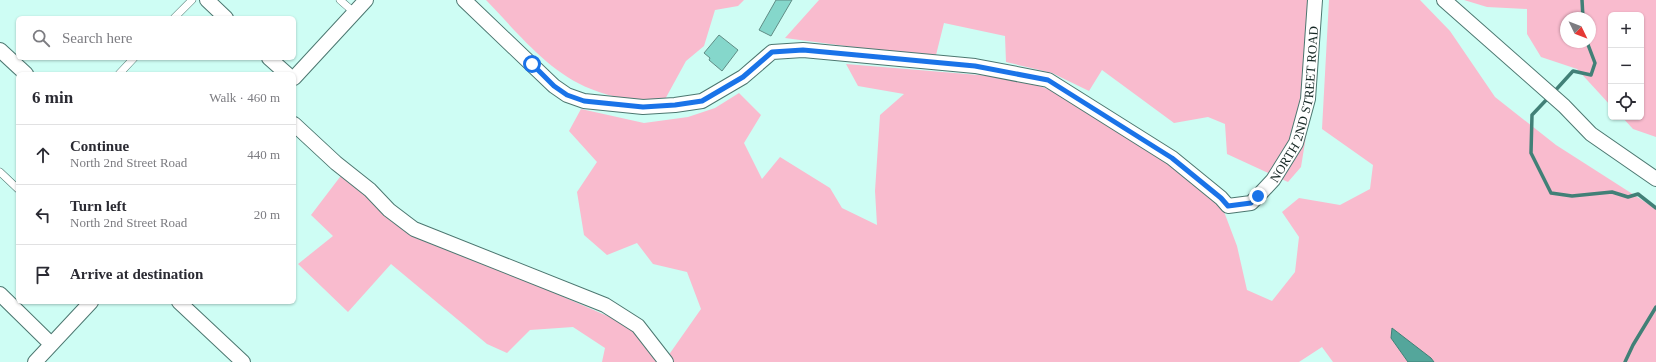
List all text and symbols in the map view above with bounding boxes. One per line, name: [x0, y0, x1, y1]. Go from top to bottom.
north arrow: [1560, 12, 1596, 48]
map controls: [1608, 12, 1644, 120]
button: +: [1608, 12, 1644, 48]
search box: [16, 16, 296, 60]
street label: NORTH 2ND STREET ROAD: [1266, 25, 1321, 185]
icon: search: [30, 27, 52, 49]
text: Search here: [62, 30, 132, 46]
button: −: [1608, 48, 1644, 84]
route start: [523, 55, 541, 73]
button: locate: [1608, 84, 1644, 120]
text: 6 min: [32, 88, 73, 107]
text: Walk · 460 m: [209, 90, 280, 105]
text: Continue: [70, 138, 129, 154]
icon: ahead: [32, 144, 54, 166]
text: 440 m: [247, 147, 280, 162]
text: North 2nd Street Road: [70, 155, 187, 170]
route end: [1249, 187, 1267, 205]
text: Turn left: [70, 198, 127, 214]
icon: left: [32, 204, 54, 226]
text: 20 m: [254, 207, 280, 222]
text: North 2nd Street Road: [70, 215, 187, 230]
icon: arrive: [32, 264, 54, 286]
text: Arrive at destination: [70, 266, 203, 282]

